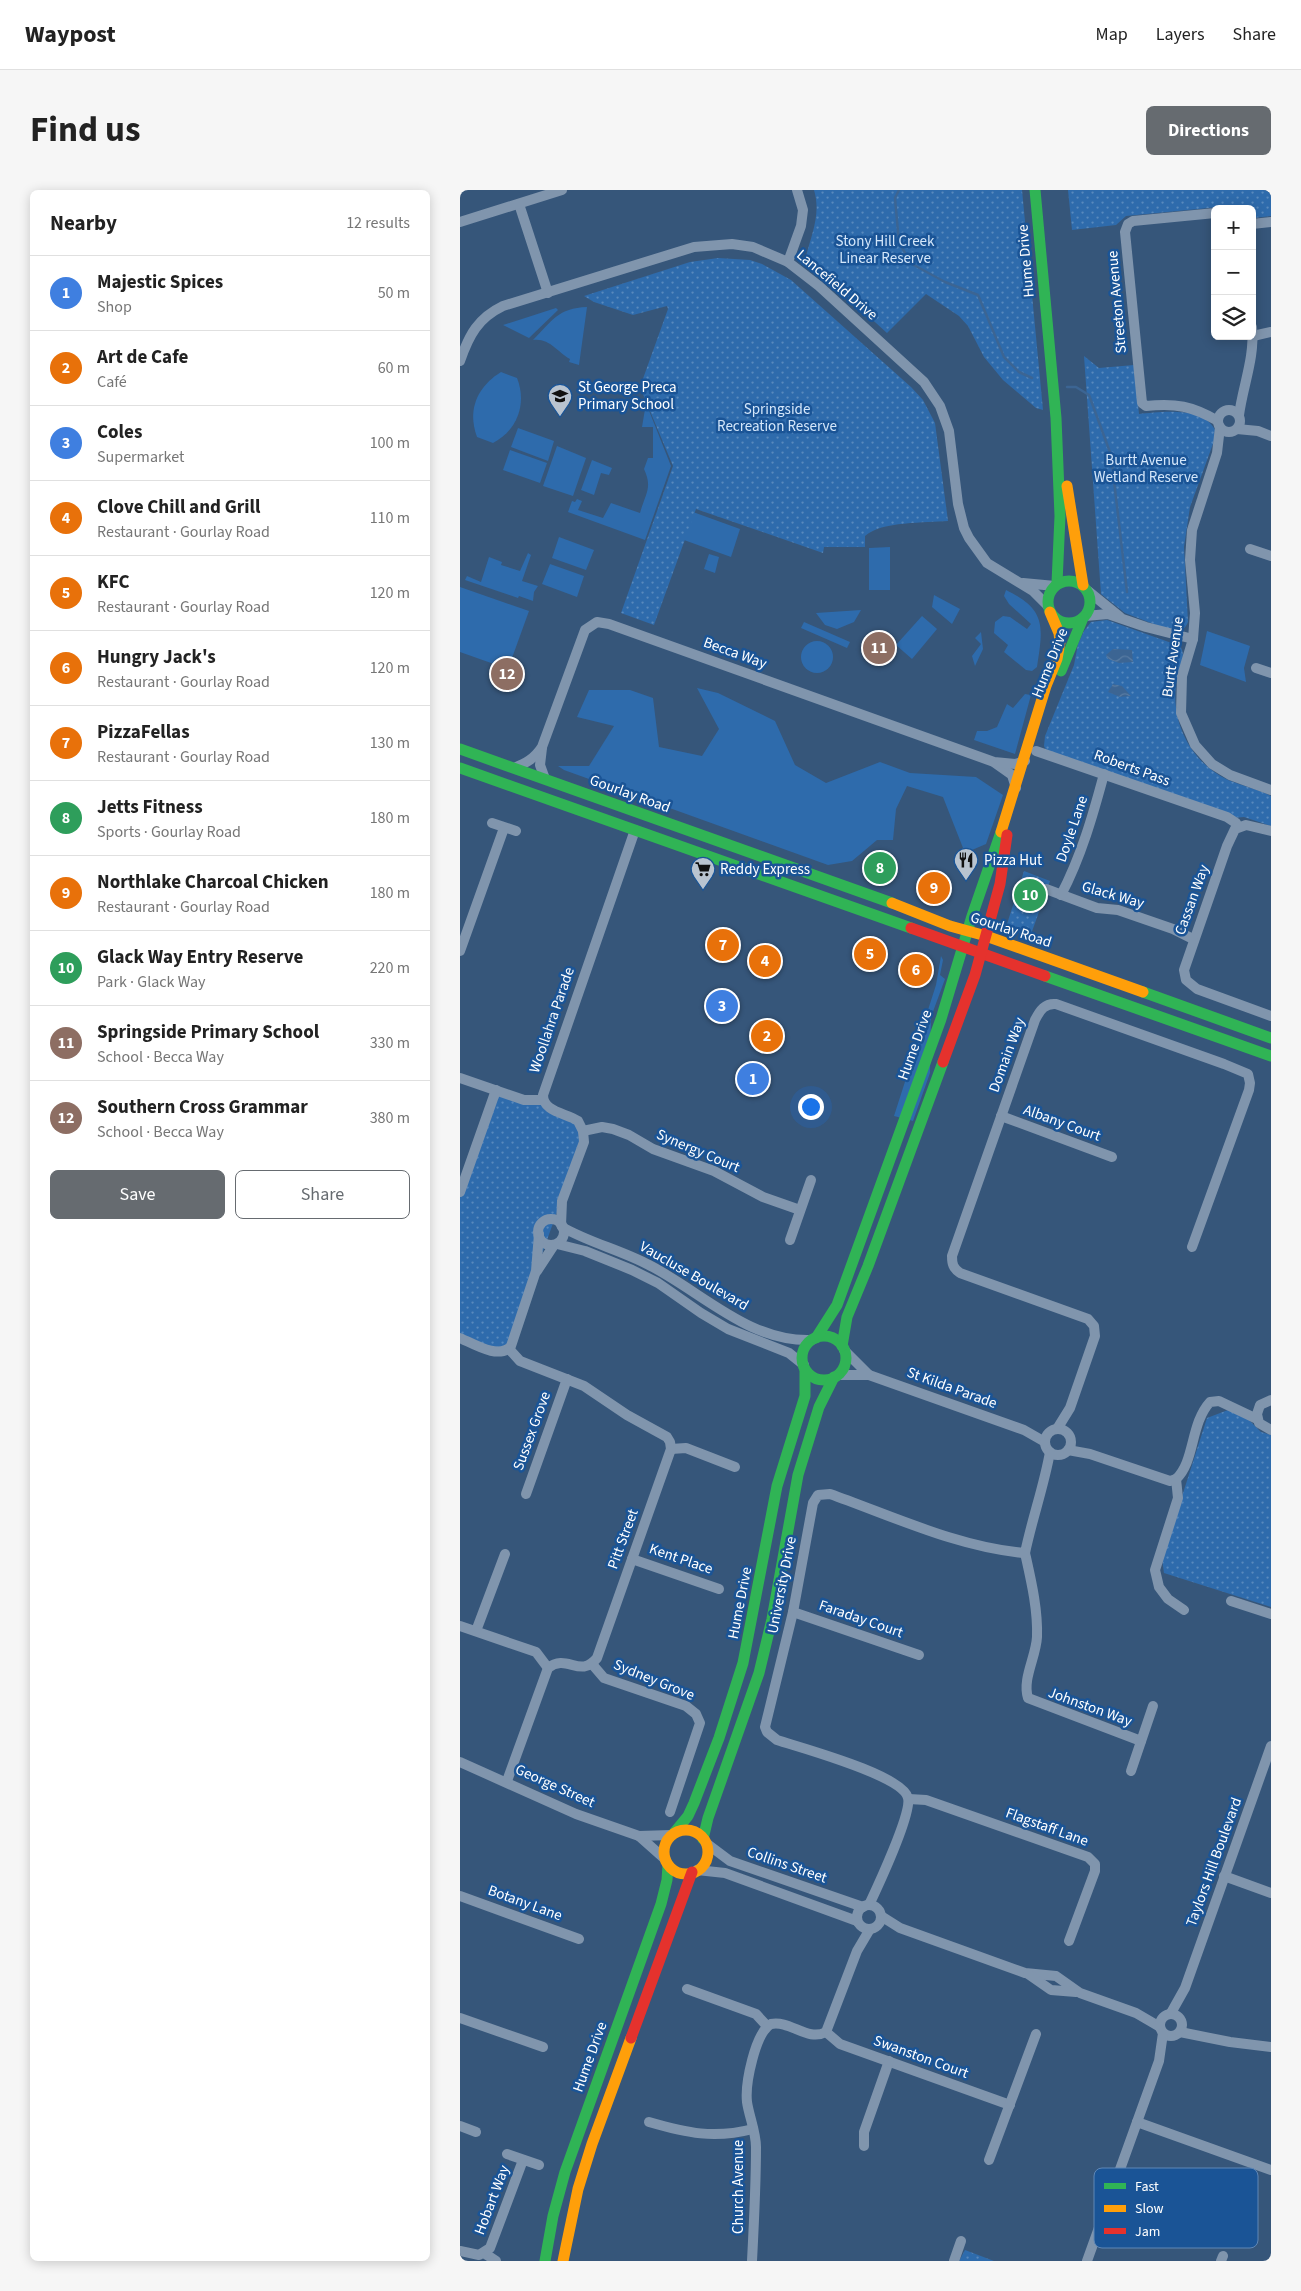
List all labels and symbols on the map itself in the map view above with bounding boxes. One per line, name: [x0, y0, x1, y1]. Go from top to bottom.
street label: Hume Drive: [1012, 224, 1040, 298]
park label: Stony Hill Creek Linear Reserve: [836, 231, 935, 269]
street label: Lancefield Drive: [792, 245, 882, 325]
street label: Streeton Avenue: [1102, 250, 1132, 354]
place label: St George Preca Primary School: [578, 377, 677, 415]
school or university icon: St George Preca Primary School: [547, 383, 573, 417]
park label: Springside Recreation Reserve: [717, 399, 837, 437]
park label: Burtt Avenue Wetland Reserve: [1094, 450, 1198, 488]
street label: Burtt Avenue: [1157, 615, 1189, 699]
street label: Hume Drive: [1027, 625, 1073, 701]
pin: 11: [863, 629, 895, 667]
street label: Becca Way: [700, 632, 770, 674]
pin: 12: [491, 655, 523, 693]
street label: Roberts Pass: [1091, 745, 1173, 791]
street label: Gourlay Road: [587, 770, 673, 818]
street label: Doyle Lane: [1051, 793, 1093, 865]
restaurant icon: Pizza Hut: [953, 847, 979, 881]
pin: 8: [864, 849, 896, 887]
place label: Pizza Hut: [984, 850, 1042, 871]
supermarket icon: Reddy Express: [690, 856, 716, 890]
place label: Reddy Express: [720, 859, 810, 880]
street label: Cassan Way: [1170, 862, 1214, 938]
pin: 9: [918, 869, 950, 907]
pin: 10: [1014, 876, 1046, 914]
street label: Glack Way: [1079, 876, 1147, 914]
street label: Gourlay Road: [968, 907, 1054, 953]
pin: 7: [707, 926, 739, 964]
pin: 5: [854, 935, 886, 973]
pin: 4: [749, 942, 781, 980]
pin: 6: [900, 951, 932, 989]
street label: Woollahra Parade: [524, 964, 580, 1076]
pin: 3: [706, 987, 738, 1025]
street label: Hume Drive: [893, 1007, 937, 1083]
street label: Domain Way: [984, 1015, 1030, 1095]
pin: 2: [751, 1017, 783, 1055]
pin: 1: [737, 1060, 769, 1098]
your location: [798, 1094, 824, 1120]
street label: Albany Court: [1020, 1099, 1104, 1147]
street label: Synergy Court: [653, 1124, 743, 1178]
street label: Vaucluse Boulevard: [636, 1236, 752, 1316]
street label: St Kilda Parade: [904, 1362, 1000, 1414]
street label: Sussex Grove: [508, 1389, 556, 1473]
street label: Pitt Street: [602, 1506, 644, 1572]
street label: University Drive: [762, 1535, 802, 1635]
street label: Kent Place: [646, 1538, 716, 1580]
street label: Hume Drive: [723, 1565, 757, 1641]
street label: Faraday Court: [816, 1595, 906, 1643]
street label: Sydney Grove: [610, 1654, 698, 1706]
street label: Johnston Way: [1045, 1682, 1135, 1732]
street label: George Street: [512, 1759, 598, 1813]
street label: Taylors Hill Boulevard: [1181, 1794, 1247, 1930]
street label: Flagstaff Lane: [1003, 1802, 1091, 1852]
street label: Collins Street: [744, 1842, 830, 1888]
street label: Botany Lane: [485, 1880, 565, 1926]
street label: Hume Drive: [568, 2019, 612, 2095]
street label: Swanston Court: [871, 2030, 971, 2084]
street label: Church Avenue: [728, 2140, 749, 2234]
street label: Hobart Way: [469, 2162, 515, 2238]
legend: [1094, 2168, 1258, 2248]
text: Fast: [1135, 2177, 1159, 2197]
text: Slow: [1135, 2199, 1164, 2219]
text: Jam: [1135, 2222, 1160, 2242]

